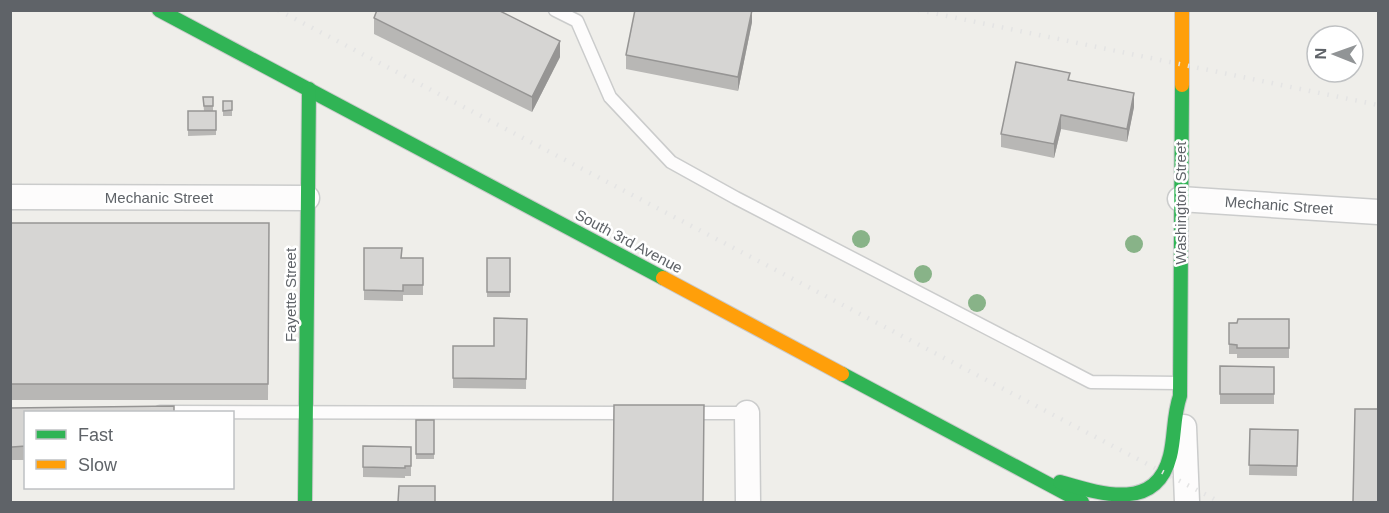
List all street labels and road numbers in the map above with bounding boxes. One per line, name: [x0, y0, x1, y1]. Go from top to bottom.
street label: Washington Street: [1172, 141, 1189, 264]
street label: Mechanic Street: [105, 189, 214, 206]
street label: Mechanic Street: [1224, 193, 1334, 217]
street label: South 3rd Avenue: [572, 206, 686, 276]
street label: Fayette Street: [282, 247, 299, 342]

